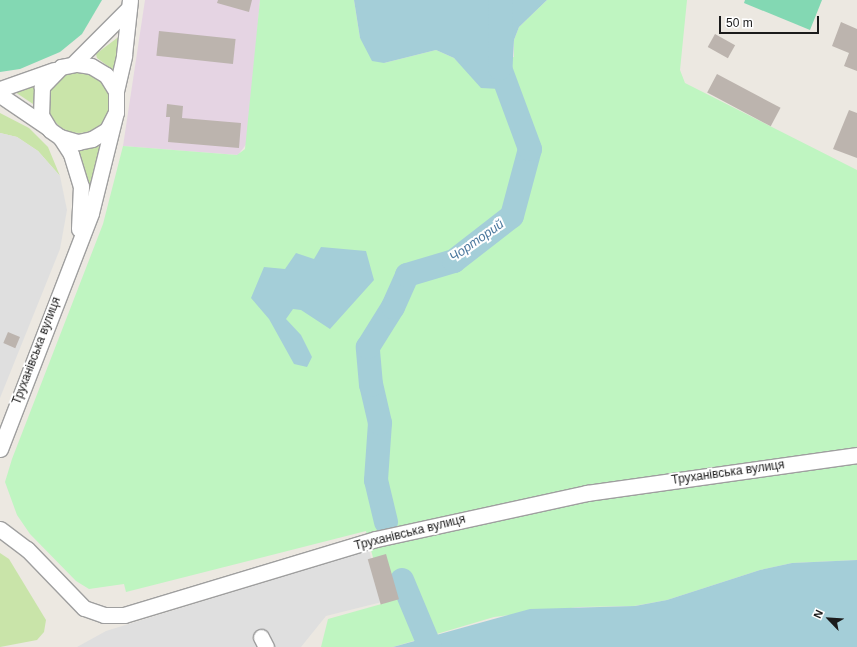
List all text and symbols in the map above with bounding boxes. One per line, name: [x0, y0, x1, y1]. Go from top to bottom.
scale bar: [721, 8, 821, 34]
text: 50 m: [726, 16, 753, 30]
water label: Чорторий: [447, 217, 507, 265]
street label: Труханівська вулиця: [10, 295, 64, 407]
street label: Труханівська вулиця: [671, 458, 785, 488]
street label: Труханівська вулиця: [353, 512, 467, 554]
north arrow: [809, 599, 849, 639]
text: N: [811, 608, 825, 620]

